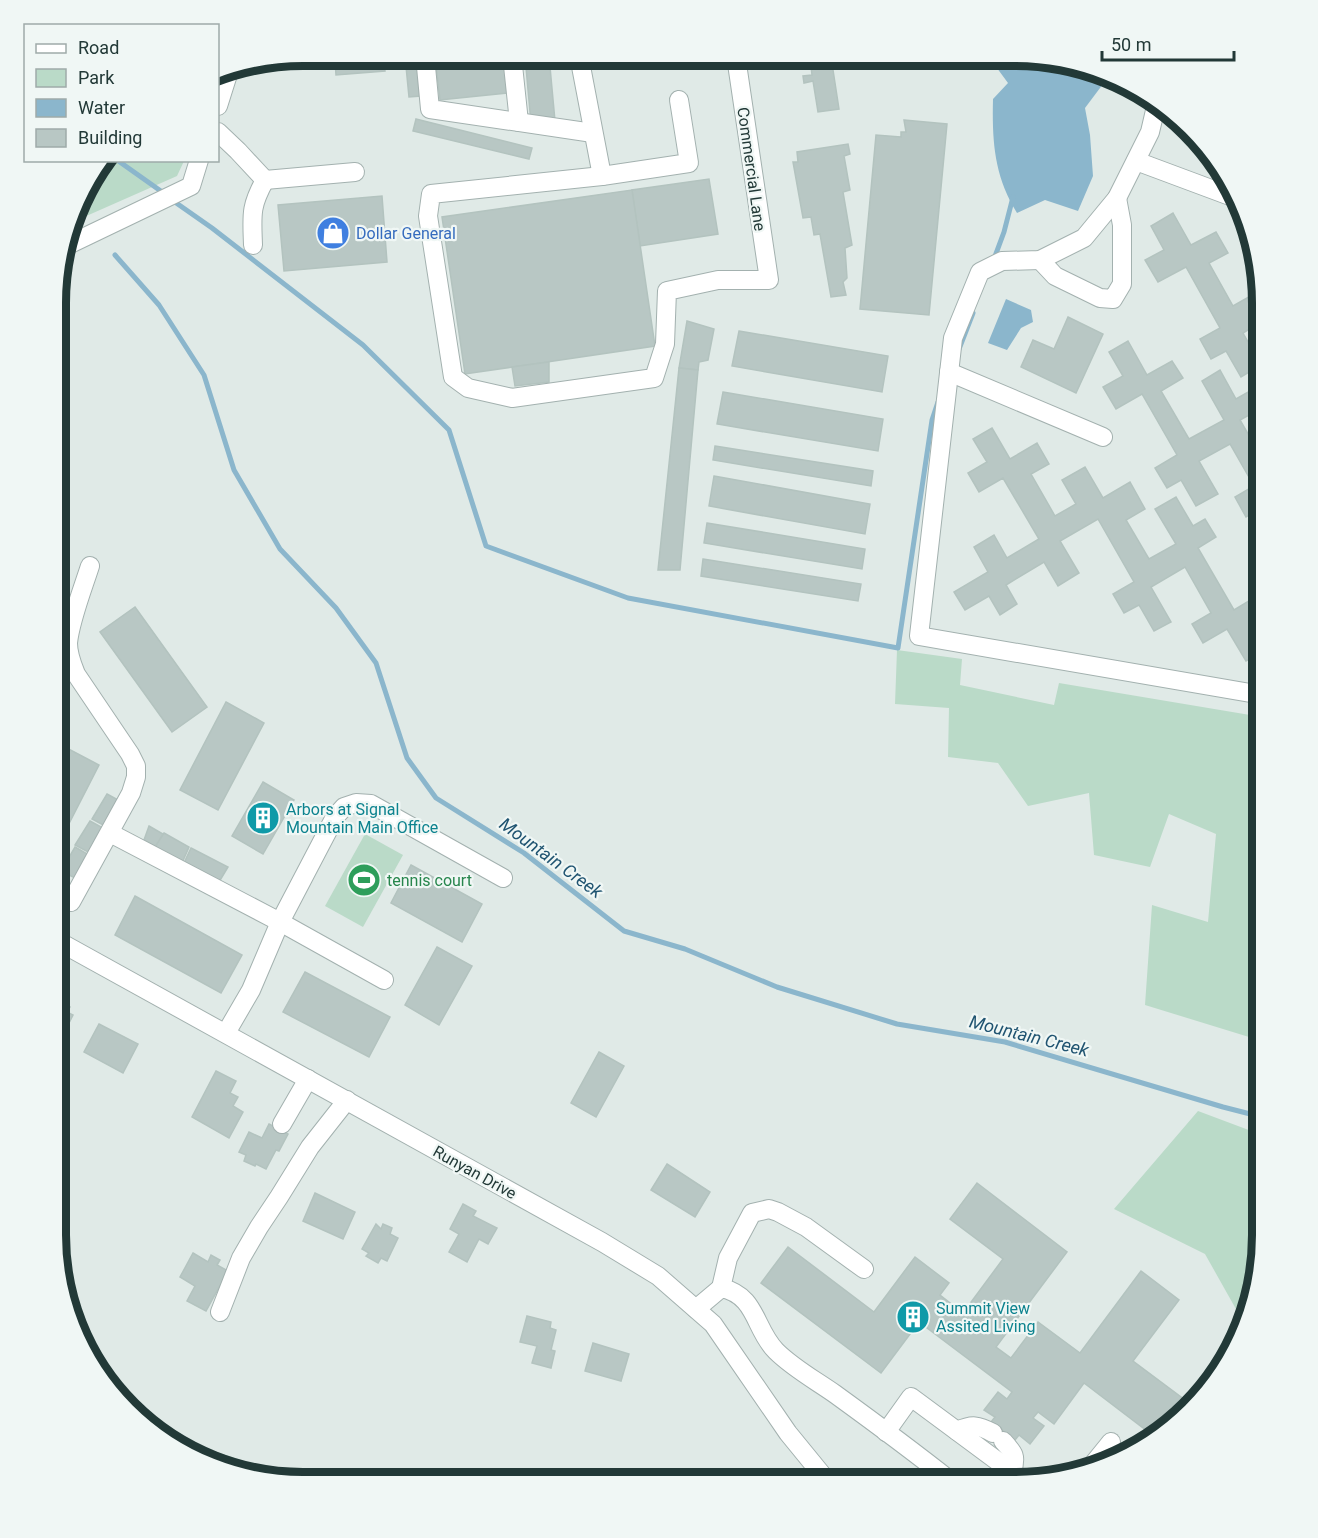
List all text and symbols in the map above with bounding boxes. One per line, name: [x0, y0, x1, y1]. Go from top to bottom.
legend: [24, 24, 219, 162]
scale bar: [1102, 24, 1234, 62]
text: 50 m: [1111, 34, 1151, 55]
text: Road: [78, 37, 119, 58]
text: Park: [78, 67, 115, 88]
text: Water: [78, 97, 125, 118]
street label: Commercial Lane: [733, 106, 770, 232]
text: Building: [78, 127, 142, 148]
shop icon: Dollar General: [315, 215, 351, 251]
place label: Dollar General: [356, 224, 456, 243]
building icon: Arbors at Signal Mountain Main Office: [245, 800, 281, 836]
place label: Arbors at Signal Mountain Main Office: [286, 800, 438, 837]
water label: Mountain Creek: [496, 813, 608, 903]
sports icon: tennis court: [346, 862, 382, 898]
place label: tennis court: [387, 871, 472, 890]
water label: Mountain Creek: [967, 1011, 1092, 1061]
street label: Runyan Drive: [430, 1142, 520, 1203]
building icon: Summit View Assited Living: [895, 1299, 931, 1335]
place label: Summit View Assited Living: [936, 1299, 1036, 1336]

